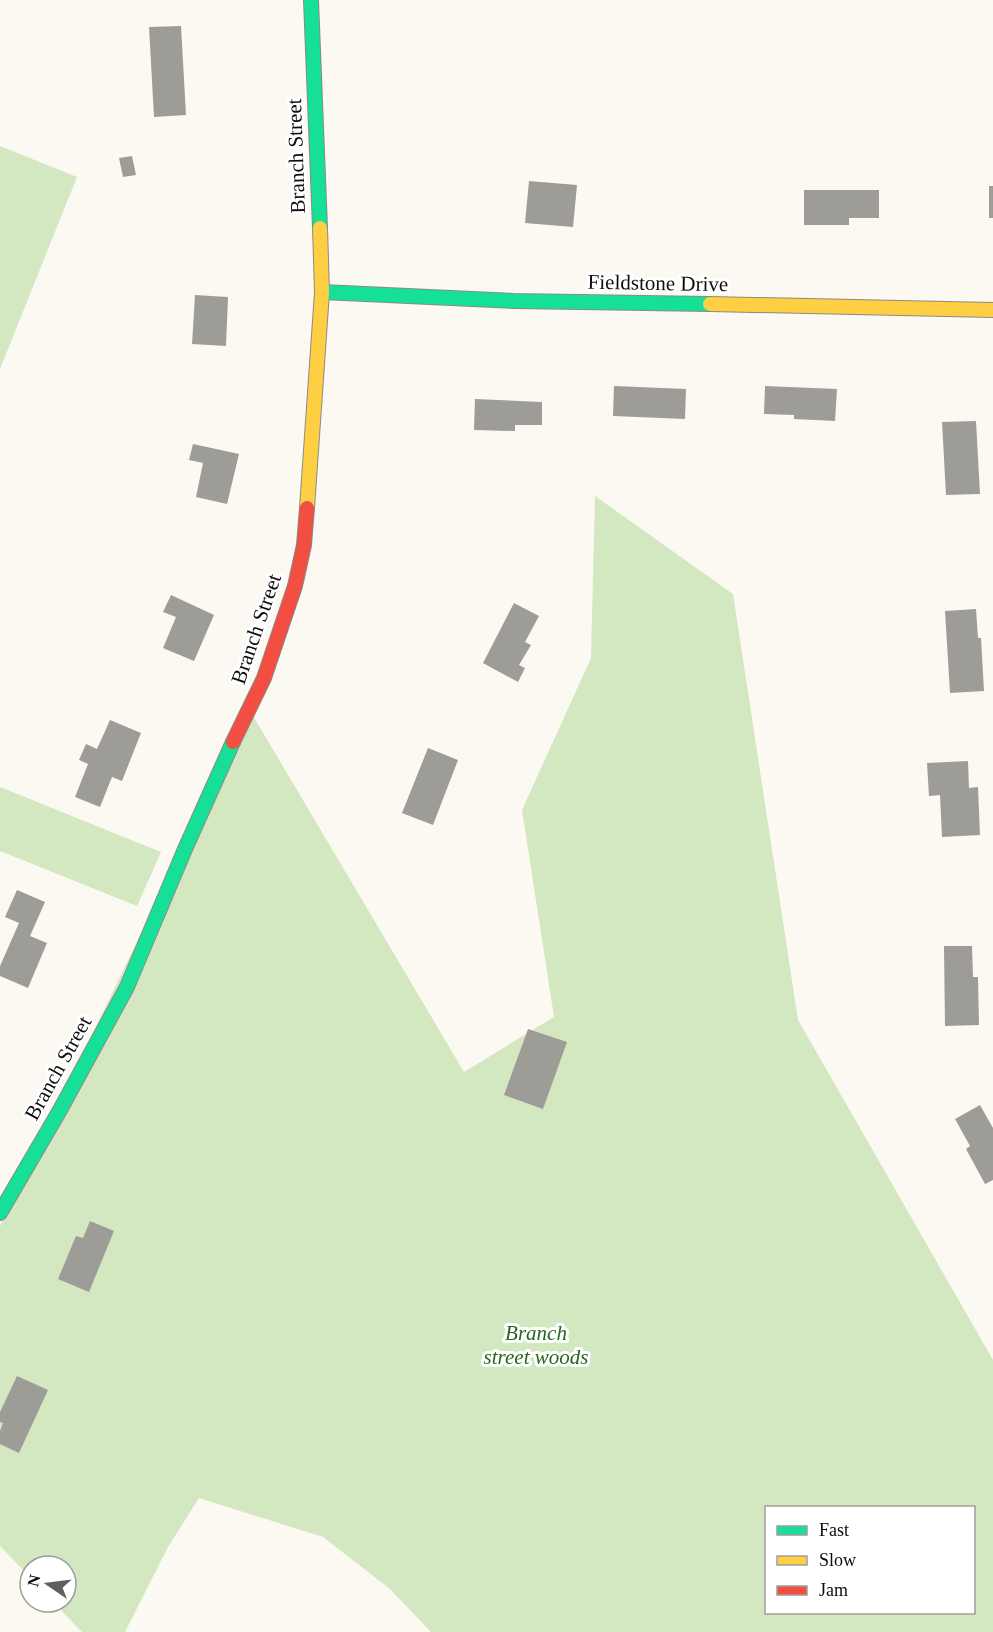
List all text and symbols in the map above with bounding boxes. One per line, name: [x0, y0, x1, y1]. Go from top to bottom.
street label: Branch Street: [282, 98, 310, 214]
street label: Fieldstone Drive: [588, 270, 728, 296]
street label: Branch Street: [226, 571, 286, 687]
street label: Branch Street: [20, 1012, 96, 1124]
park label: Branch street woods: [484, 1321, 588, 1369]
legend: [765, 1506, 975, 1614]
text: Fast: [819, 1520, 849, 1540]
text: Slow: [819, 1550, 856, 1570]
north arrow: [18, 1554, 78, 1614]
text: N: [24, 1572, 44, 1588]
text: Jam: [819, 1580, 848, 1600]

